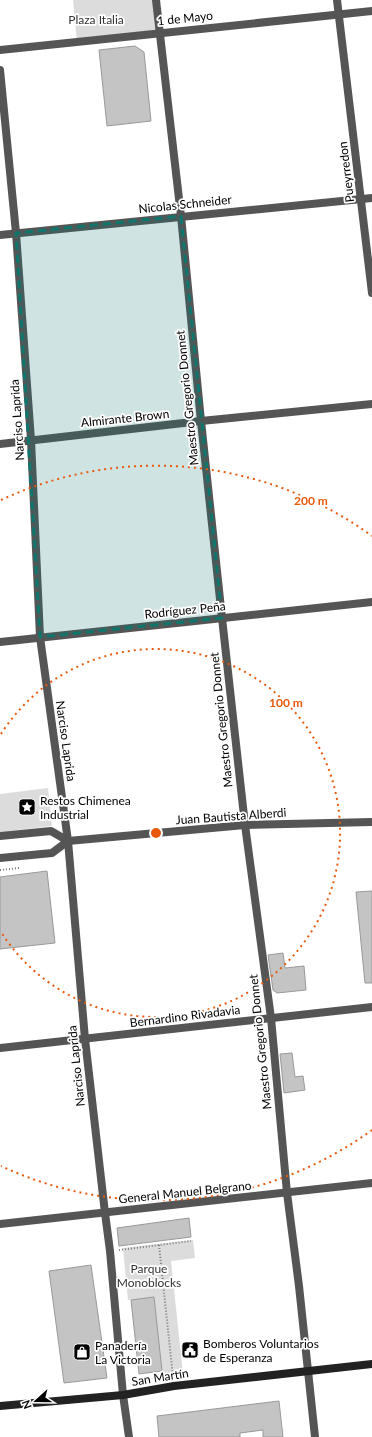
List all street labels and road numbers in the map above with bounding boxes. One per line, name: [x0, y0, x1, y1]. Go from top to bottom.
street label: 1 de Mayo: [156, 8, 214, 28]
street label: Pueyrredon: [335, 141, 357, 203]
street label: Nicolas Schneider: [138, 192, 233, 216]
street label: Maestro Gregorio Donnet: [172, 329, 202, 466]
street label: Narciso Laprida: [7, 379, 27, 461]
street label: Almirante Brown: [80, 406, 170, 430]
street label: Rodríguez Peña: [144, 598, 226, 622]
street label: Maestro Gregorio Donnet: [206, 651, 236, 788]
street label: Narciso Laprida: [53, 700, 79, 782]
street label: Juan Bautista Alberdi: [175, 805, 287, 827]
street label: Maestro Gregorio Donnet: [245, 973, 275, 1110]
street label: Bernardino Rivadavia: [129, 1002, 241, 1030]
street label: Narciso Laprida: [64, 1025, 88, 1107]
street label: General Manuel Belgrano: [118, 1178, 252, 1206]
street label: San Martín: [130, 1365, 190, 1389]

